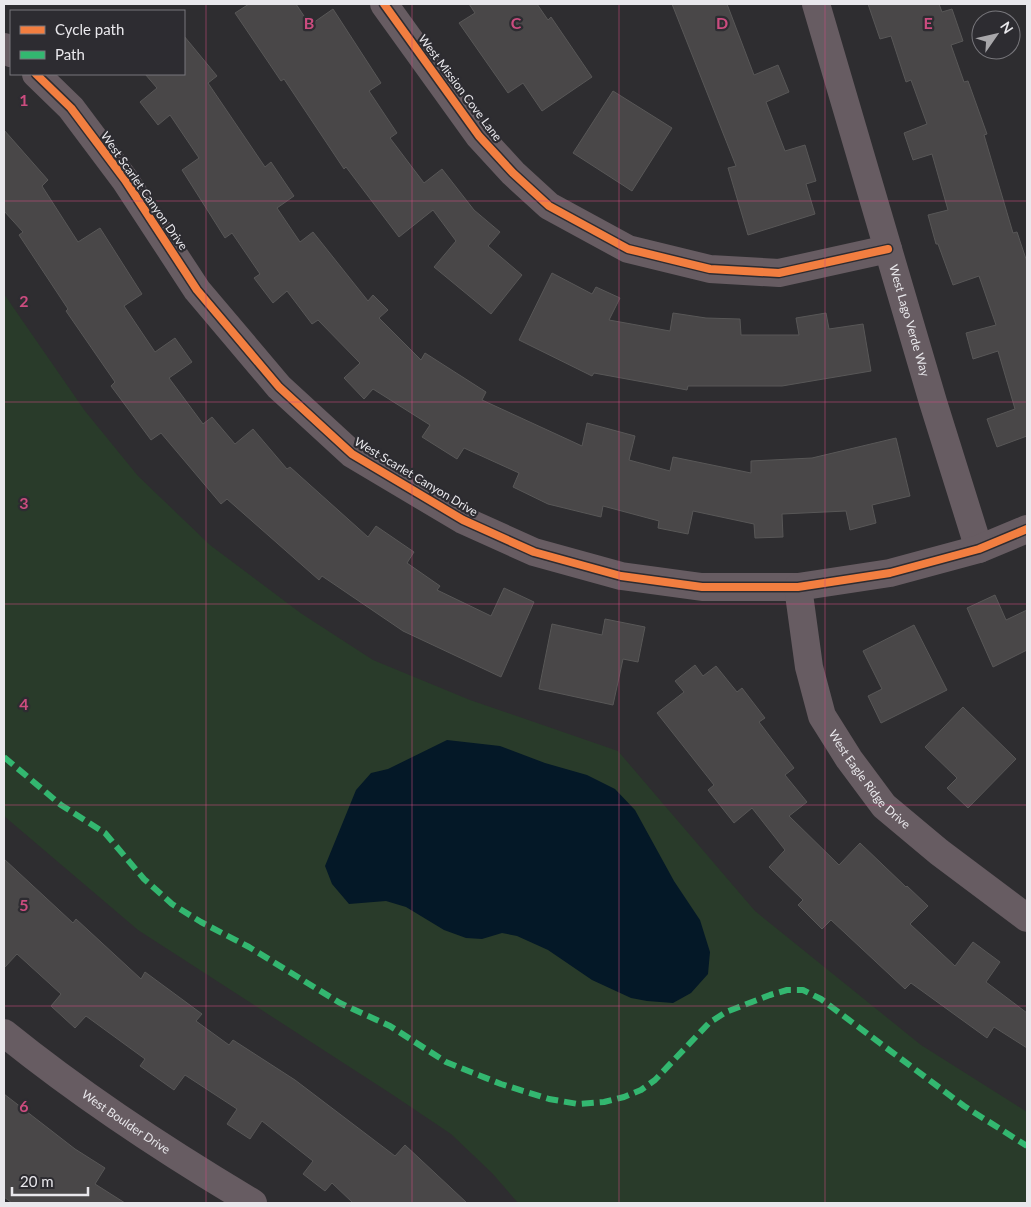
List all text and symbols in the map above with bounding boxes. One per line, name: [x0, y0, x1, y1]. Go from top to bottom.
legend: [10, 10, 185, 75]
north arrow: [971, 10, 1021, 60]
text: B: [304, 13, 314, 32]
text: C: [511, 13, 522, 32]
text: D: [716, 13, 728, 32]
text: E: [923, 13, 933, 32]
text: N: [997, 18, 1017, 37]
text: Cycle path: [55, 20, 124, 38]
street label: West Mission Cove Lane: [415, 31, 505, 144]
text: Path: [55, 45, 85, 63]
text: 1: [19, 90, 29, 109]
street label: West Scarlet Canyon Drive: [98, 128, 191, 253]
street label: West Lago Verde Way: [886, 263, 933, 379]
text: 2: [19, 291, 29, 310]
street label: West Scarlet Canyon Drive: [352, 434, 481, 519]
text: 3: [19, 493, 29, 512]
text: 4: [19, 694, 29, 713]
street label: West Eagle Ridge Drive: [826, 727, 914, 832]
text: 5: [19, 895, 29, 914]
street label: West Boulder Drive: [79, 1086, 173, 1157]
text: 6: [19, 1096, 29, 1115]
scale bar: [12, 1164, 89, 1196]
text: 20 m: [20, 1172, 54, 1190]

